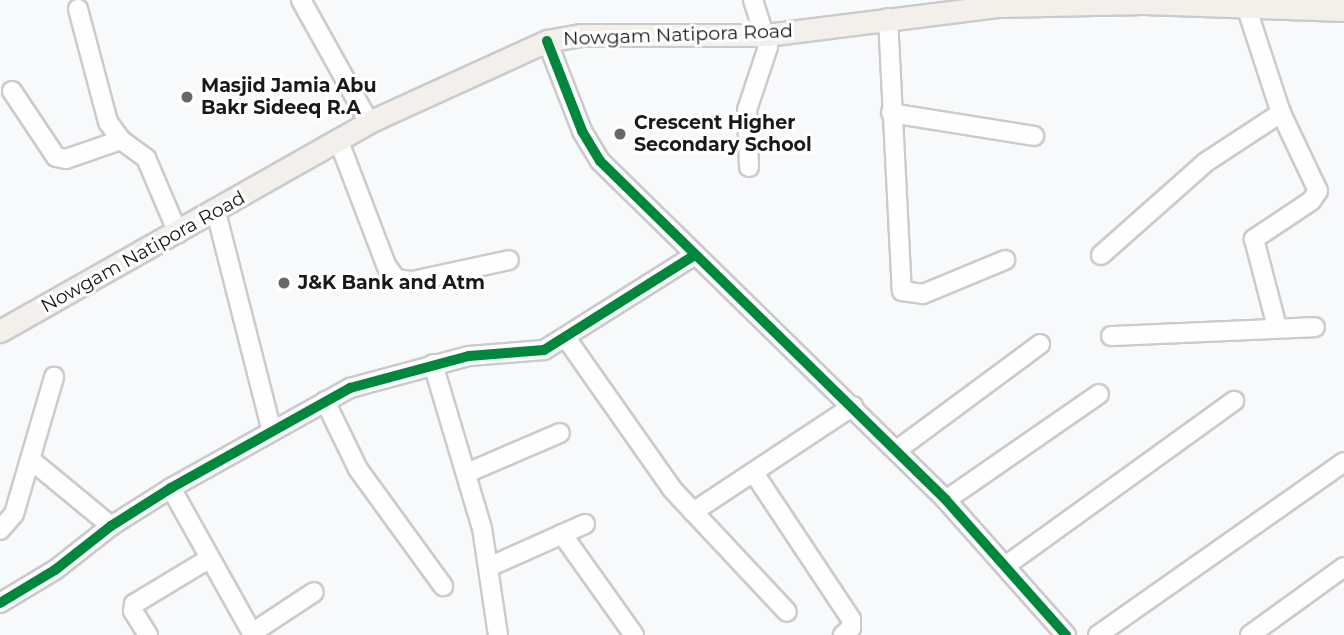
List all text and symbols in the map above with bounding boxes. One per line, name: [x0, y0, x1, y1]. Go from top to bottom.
street label: Nowgam Natipora Road: [563, 20, 793, 50]
place label: Masjid Jamia Abu Bakr Sideeq R.A: [201, 75, 377, 119]
marker: Masjid Jamia Abu Bakr Sideeq R.A: [179, 89, 195, 105]
place label: Crescent Higher Secondary School: [634, 112, 812, 156]
marker: Crescent Higher Secondary School: [612, 126, 628, 142]
street label: Nowgam Natipora Road: [37, 186, 249, 318]
place label: J&K Bank and Atm: [298, 272, 485, 294]
marker: J&K Bank and Atm: [276, 275, 292, 291]

